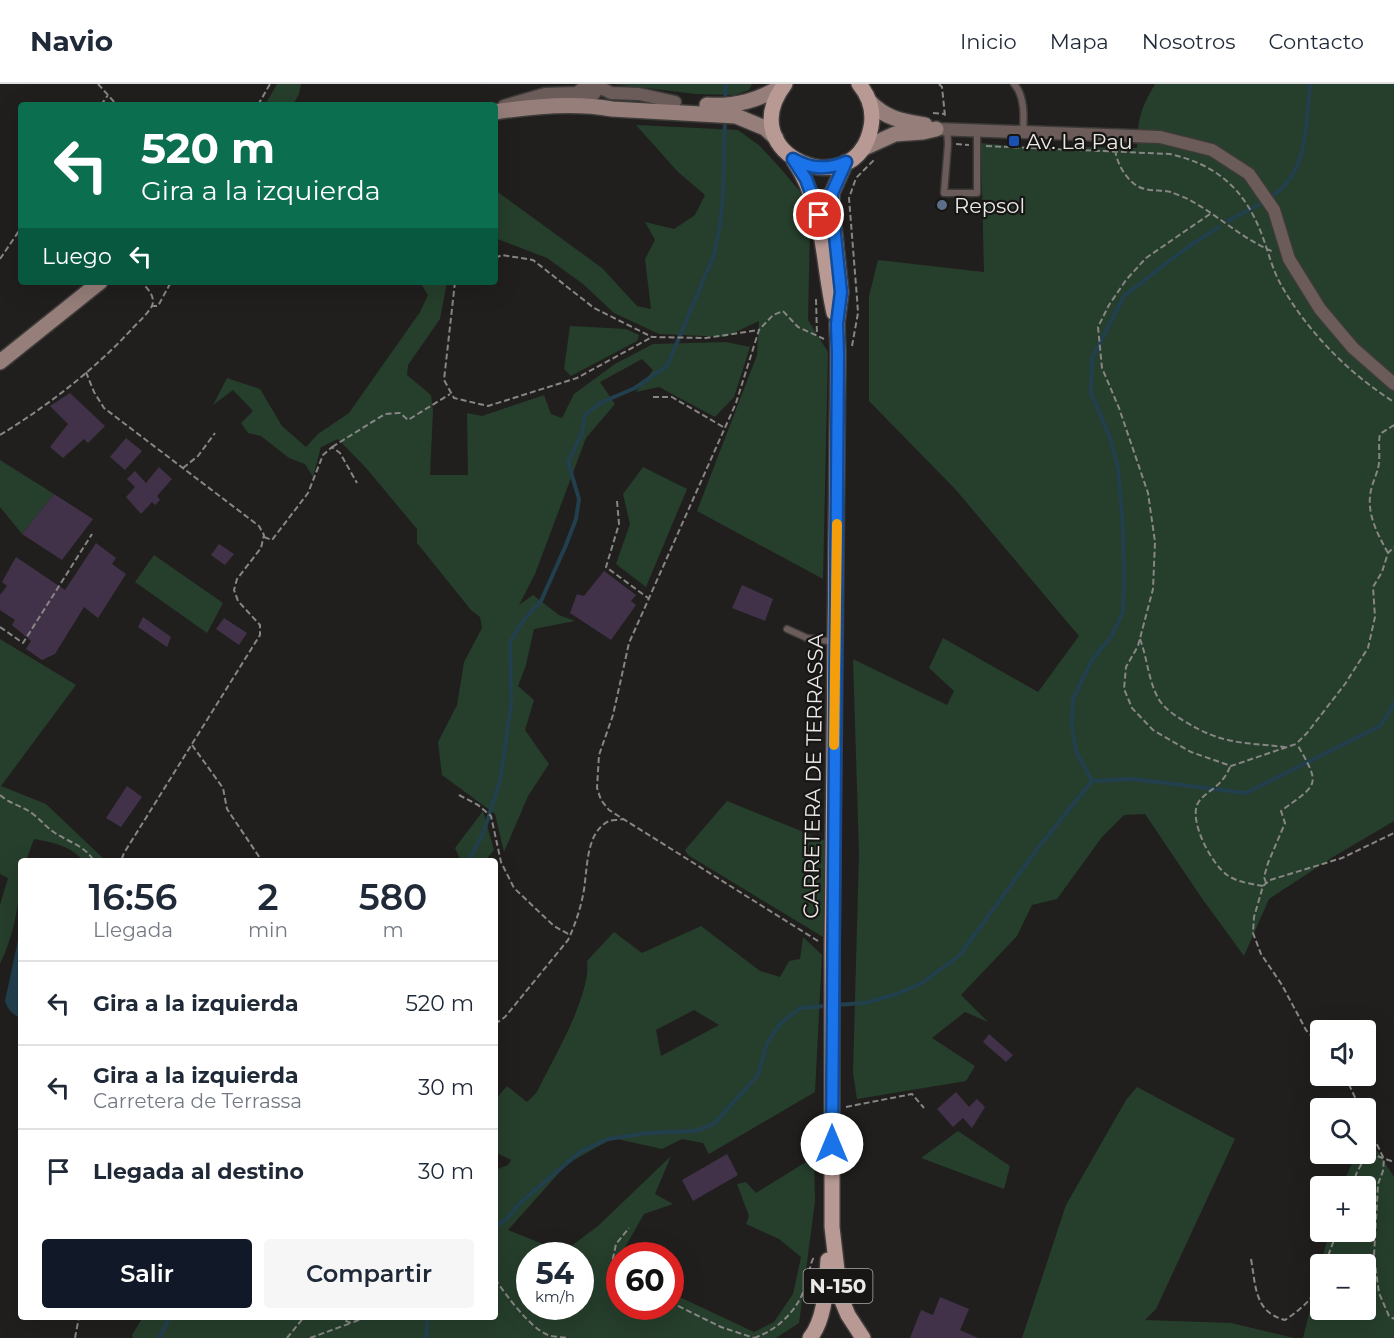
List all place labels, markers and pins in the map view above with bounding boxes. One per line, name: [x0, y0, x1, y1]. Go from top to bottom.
place label: Av. La Pau: [1026, 129, 1133, 154]
marker: Av. La Pau: [1007, 134, 1021, 148]
pin: [793, 189, 844, 240]
place label: Repsol: [954, 193, 1025, 218]
marker: Repsol: [935, 198, 949, 212]

